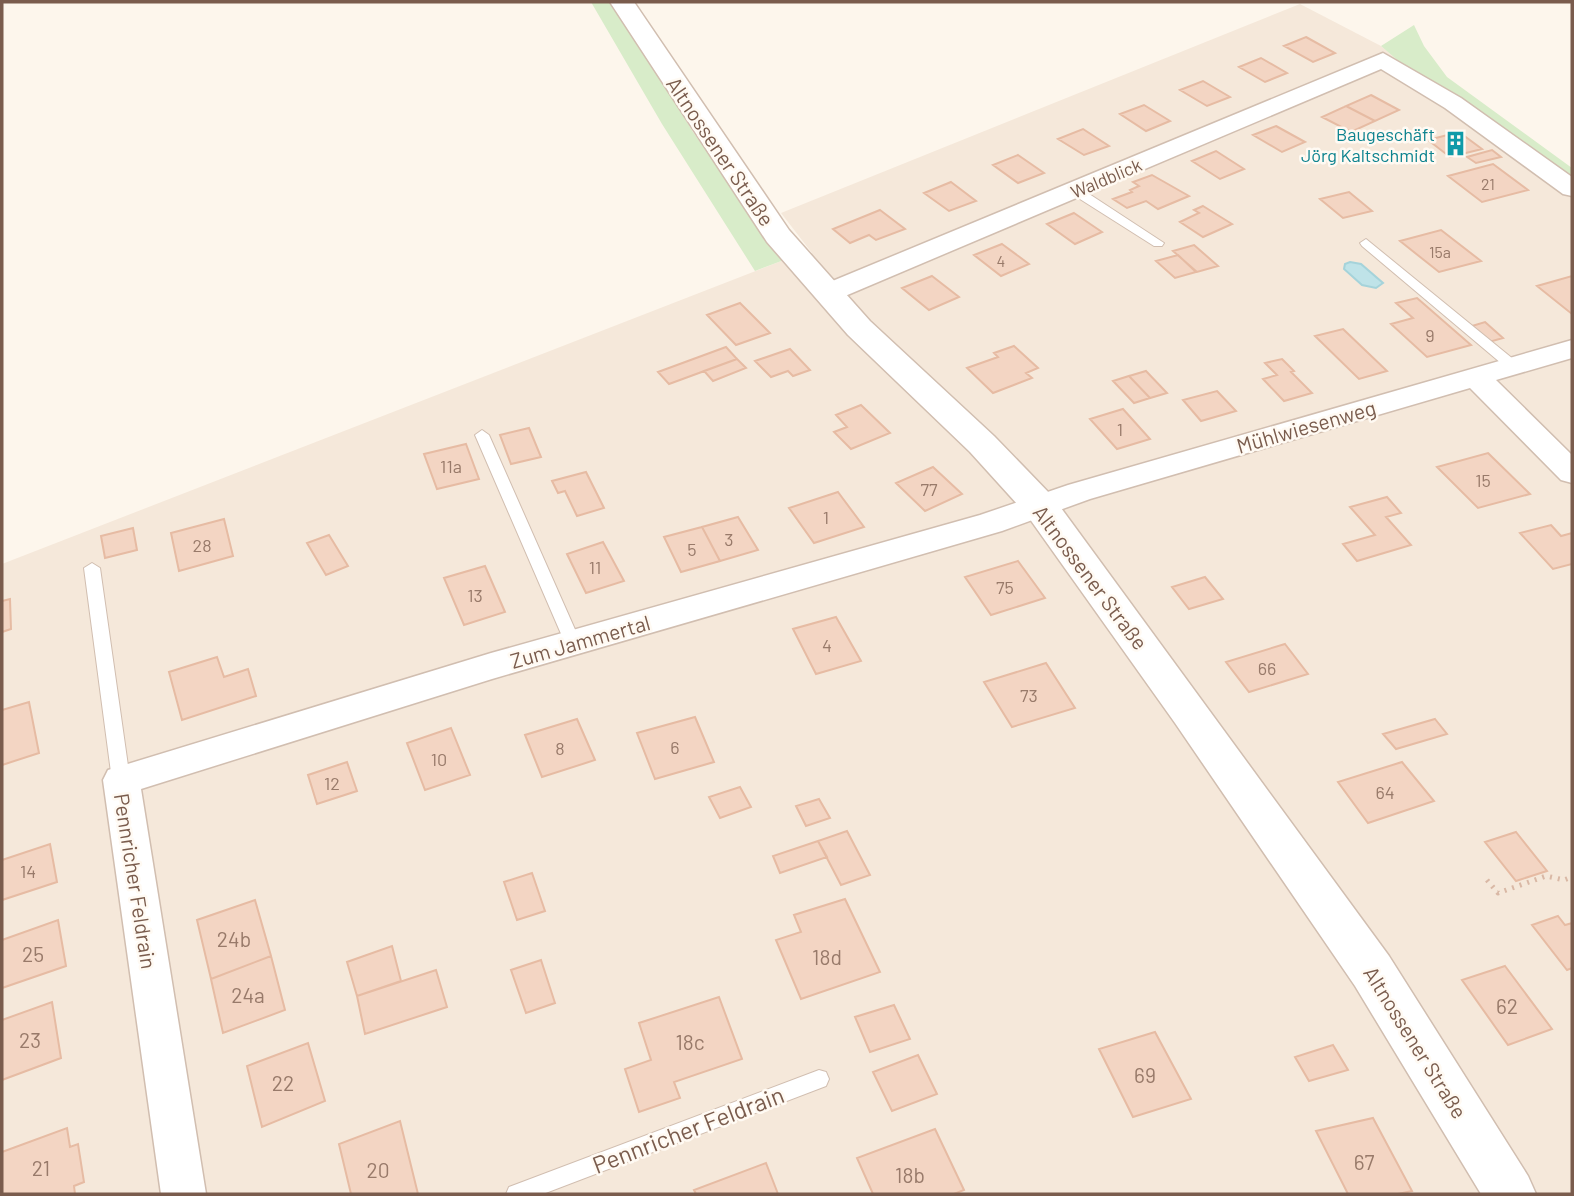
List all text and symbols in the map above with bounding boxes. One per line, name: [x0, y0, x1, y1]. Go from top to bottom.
street label: Altnossener Straße: [662, 72, 780, 230]
place label: Baugeschäft Jörg Kaltschmidt: [1301, 123, 1435, 166]
building icon: Baugeschäft Jörg Kaltschmidt: [1441, 130, 1469, 158]
street label: Waldblick: [1067, 153, 1145, 203]
house number: 21: [1481, 174, 1495, 193]
house number: 15a: [1429, 242, 1451, 261]
house number: 4: [997, 251, 1005, 270]
house number: 9: [1425, 324, 1435, 346]
street label: Mühlwiesenweg: [1234, 394, 1378, 458]
house number: 1: [1117, 418, 1123, 440]
house number: 11a: [440, 455, 462, 477]
house number: 15: [1475, 469, 1491, 491]
house number: 77: [920, 478, 938, 500]
street label: Altnossener Straße: [1029, 500, 1153, 654]
house number: 1: [823, 506, 829, 528]
house number: 3: [724, 528, 734, 550]
house number: 28: [192, 534, 212, 556]
house number: 5: [687, 538, 697, 560]
house number: 11: [589, 556, 601, 578]
house number: 75: [996, 576, 1014, 598]
house number: 13: [467, 584, 483, 606]
street label: Zum Jammertal: [507, 609, 653, 673]
house number: 4: [822, 634, 832, 656]
house number: 66: [1258, 657, 1276, 679]
house number: 73: [1020, 684, 1038, 706]
house number: 6: [670, 736, 680, 758]
house number: 8: [555, 737, 565, 759]
house number: 10: [431, 748, 447, 770]
house number: 12: [324, 772, 340, 794]
house number: 64: [1375, 781, 1395, 803]
street label: Pennricher Feldrain: [110, 791, 162, 971]
house number: 14: [20, 860, 36, 882]
house number: 24b: [217, 926, 251, 951]
house number: 25: [22, 941, 44, 966]
house number: 18d: [812, 944, 842, 969]
street label: Altnossener Straße: [1359, 961, 1473, 1123]
house number: 24a: [231, 982, 265, 1007]
house number: 62: [1496, 993, 1518, 1018]
house number: 23: [19, 1027, 41, 1052]
house number: 18c: [675, 1029, 705, 1054]
house number: 69: [1134, 1062, 1156, 1087]
house number: 22: [272, 1070, 294, 1095]
street label: Pennricher Feldrain: [588, 1079, 788, 1179]
house number: 67: [1354, 1149, 1374, 1174]
house number: 21: [32, 1155, 50, 1180]
house number: 20: [366, 1157, 390, 1182]
house number: 18b: [895, 1162, 925, 1187]

